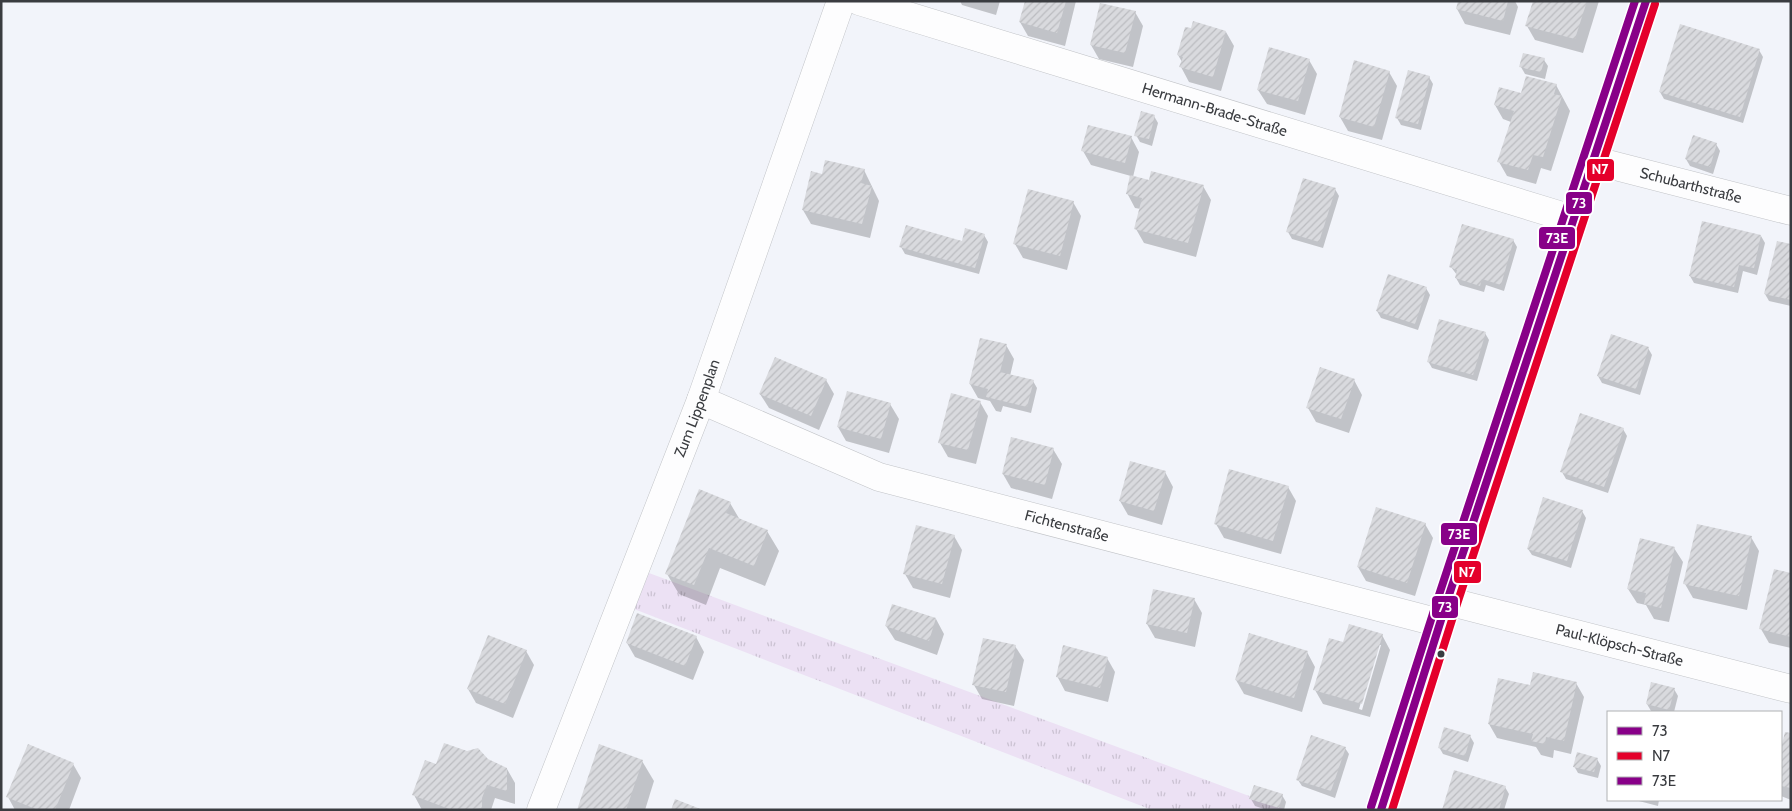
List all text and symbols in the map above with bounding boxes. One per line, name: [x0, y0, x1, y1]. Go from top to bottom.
street label: Hermann-Brade-Straße: [1140, 79, 1290, 141]
line badge: N7: [1586, 158, 1615, 182]
text: N7: [1591, 160, 1609, 178]
street label: Schubarthstraße: [1638, 164, 1744, 207]
line badge: 73: [1565, 191, 1593, 215]
text: 73: [1572, 194, 1586, 212]
line badge: 73E: [1538, 226, 1576, 250]
text: 73E: [1546, 229, 1568, 247]
street label: Zum Lippenplan: [671, 357, 724, 460]
street label: Fichtenstraße: [1023, 506, 1111, 546]
line badge: 73E: [1440, 522, 1478, 546]
text: 73E: [1448, 525, 1470, 543]
line badge: N7: [1453, 560, 1482, 584]
text: N7: [1458, 563, 1476, 581]
line badge: 73: [1431, 595, 1459, 619]
text: 73: [1438, 598, 1452, 616]
street label: Paul-Klöpsch-Straße: [1554, 620, 1685, 670]
unlabelled marker: [1436, 649, 1446, 659]
legend: [1607, 711, 1782, 801]
text: 73: [1652, 722, 1668, 740]
text: N7: [1652, 747, 1671, 765]
text: 73E: [1652, 772, 1676, 790]

